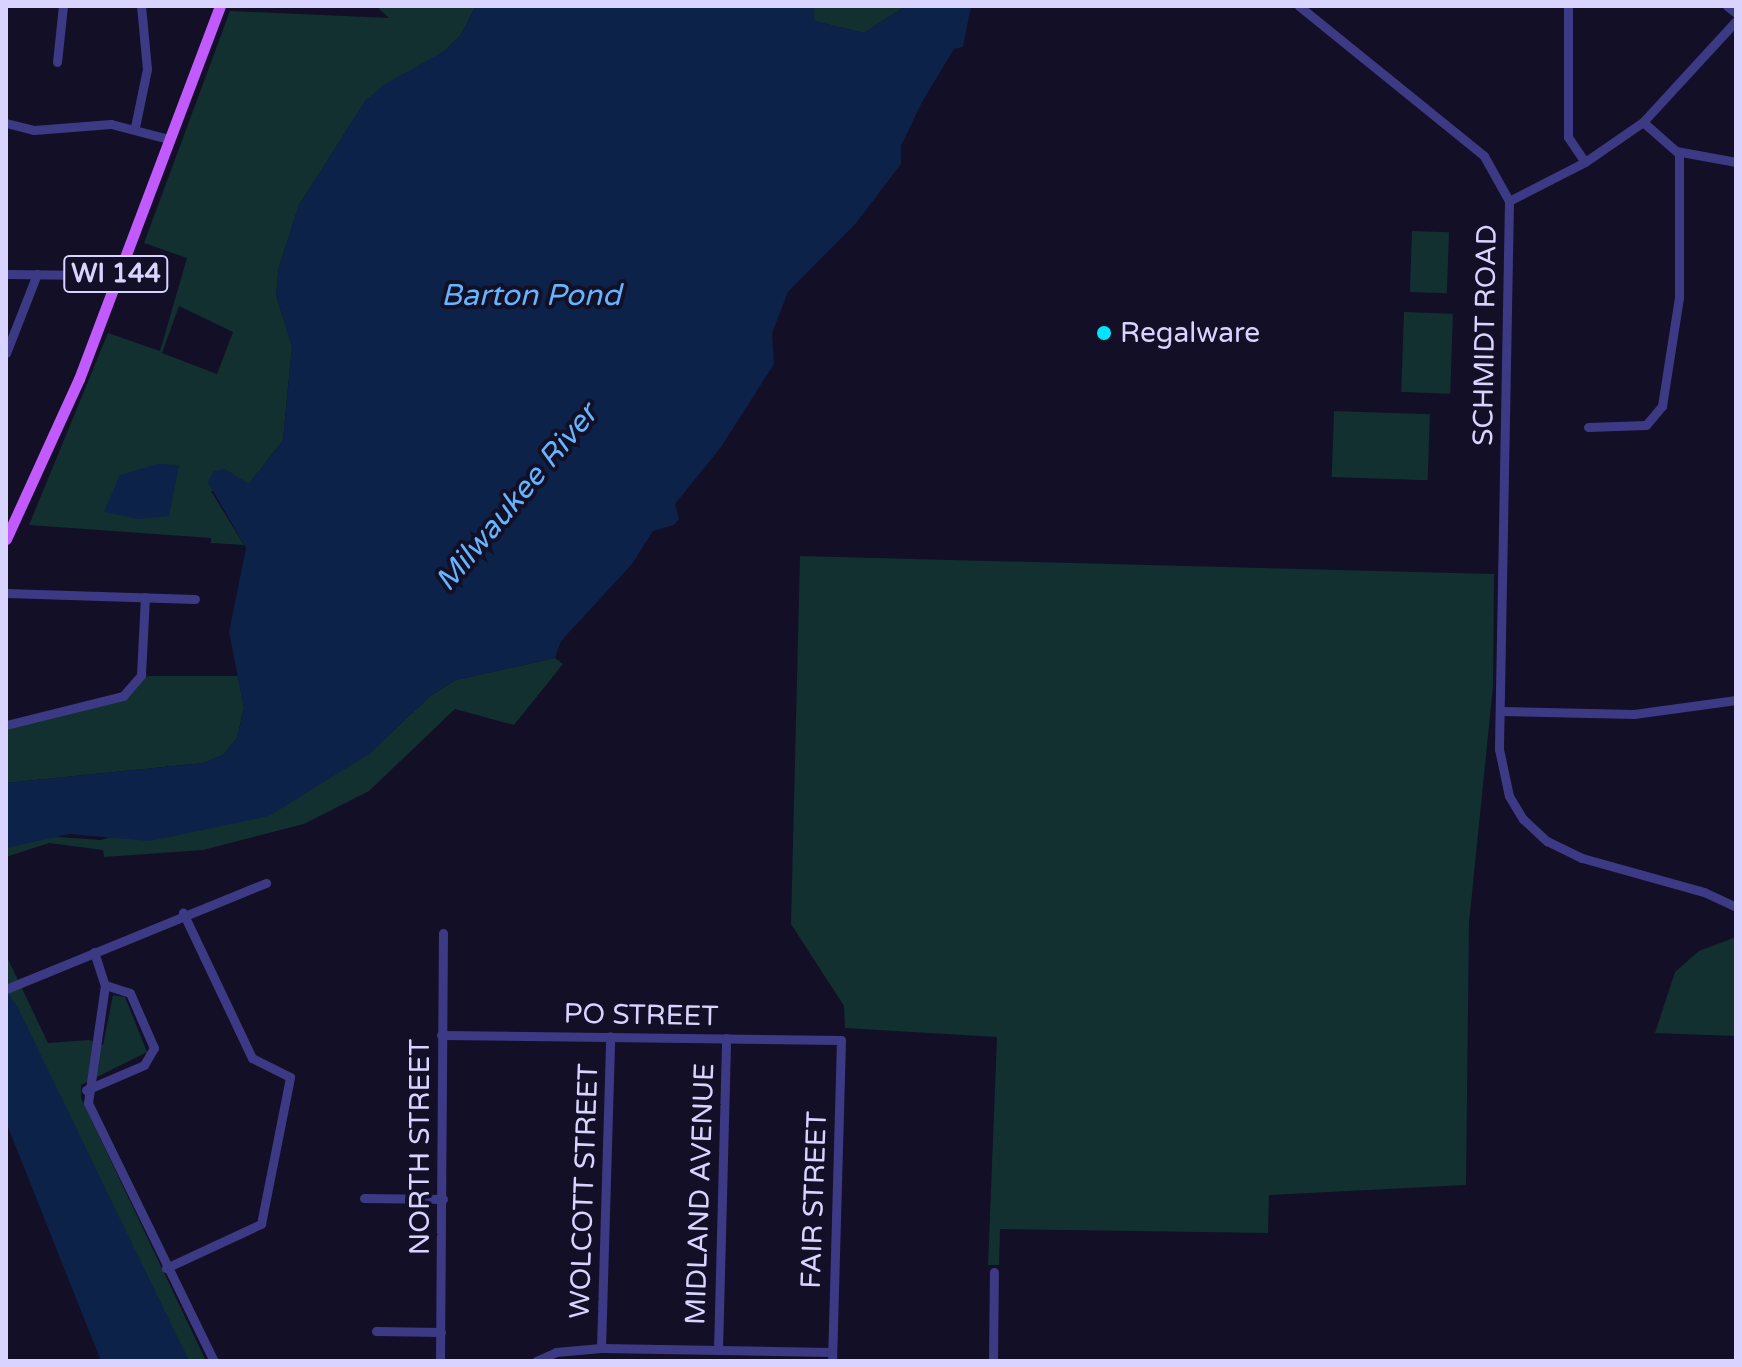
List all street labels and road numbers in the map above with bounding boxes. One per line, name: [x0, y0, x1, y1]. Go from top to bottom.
street label: SCHMIDT ROAD: [1466, 224, 1504, 446]
road number: WI 144: [62, 252, 170, 296]
street label: PO STREET: [563, 997, 719, 1033]
street label: NORTH STREET: [403, 1039, 437, 1255]
street label: WOLCOTT STREET: [563, 1063, 605, 1319]
street label: MIDLAND AVENUE: [679, 1063, 721, 1325]
street label: FAIR STREET: [794, 1111, 834, 1289]

